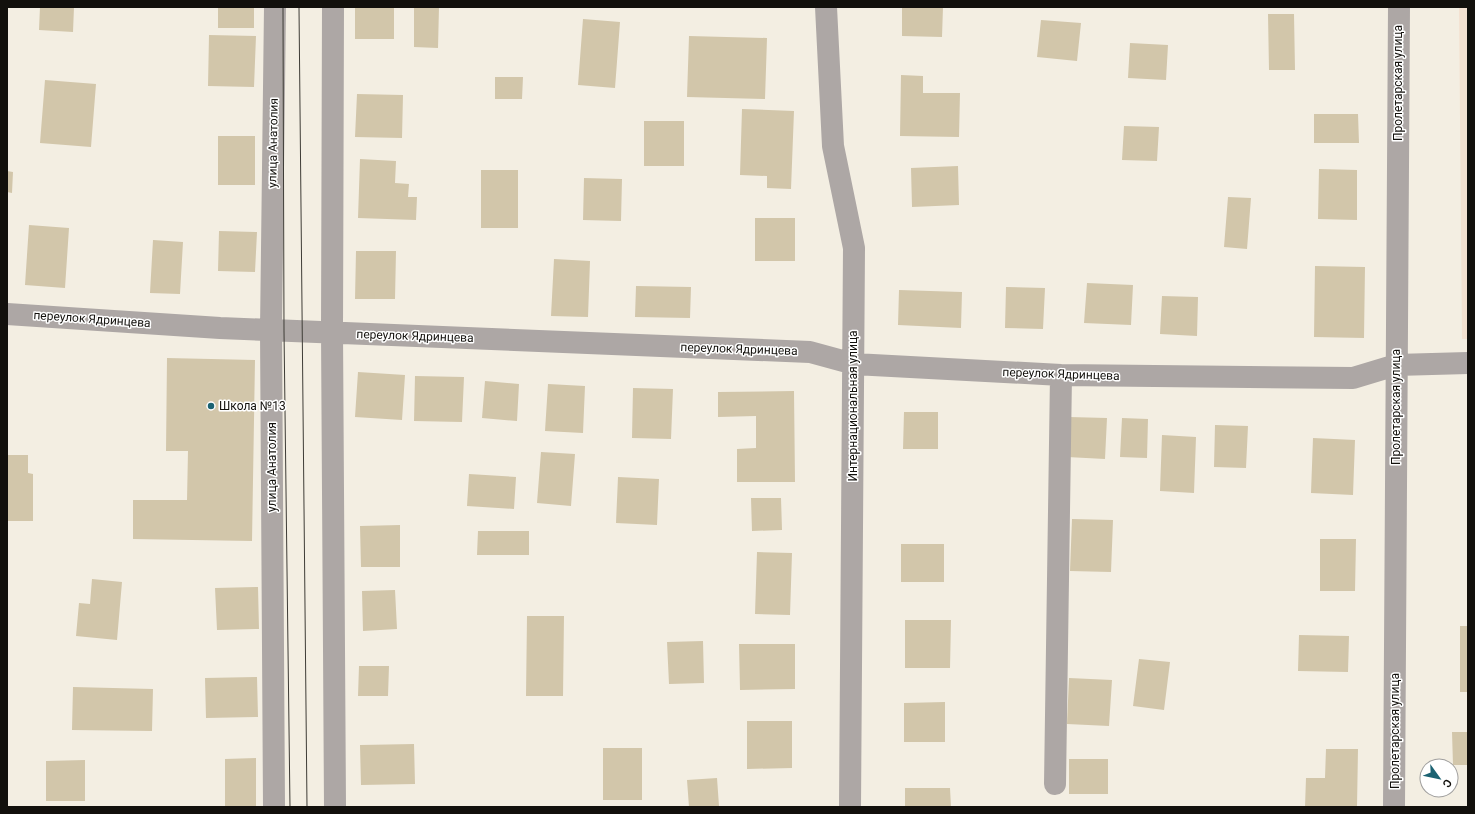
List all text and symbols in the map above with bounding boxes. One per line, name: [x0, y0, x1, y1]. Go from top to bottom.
street label: Пролетарская улица: [1391, 25, 1405, 141]
street label: улица Анатолия: [265, 98, 281, 188]
street label: переулок Ядринцева: [33, 308, 151, 330]
street label: переулок Ядринцева: [356, 327, 474, 345]
street label: Интернациональная улица: [846, 330, 860, 482]
street label: переулок Ядринцева: [680, 340, 798, 358]
street label: Пролетарская улица: [1389, 349, 1403, 465]
street label: переулок Ядринцева: [1002, 365, 1120, 383]
place label: Школа №13: [219, 399, 286, 413]
marker: Школа №13: [206, 401, 216, 411]
street label: улица Анатолия: [265, 422, 279, 512]
street label: Пролетарская улица: [1388, 673, 1402, 789]
north arrow: [1419, 758, 1459, 798]
text: С: [1440, 777, 1454, 790]

